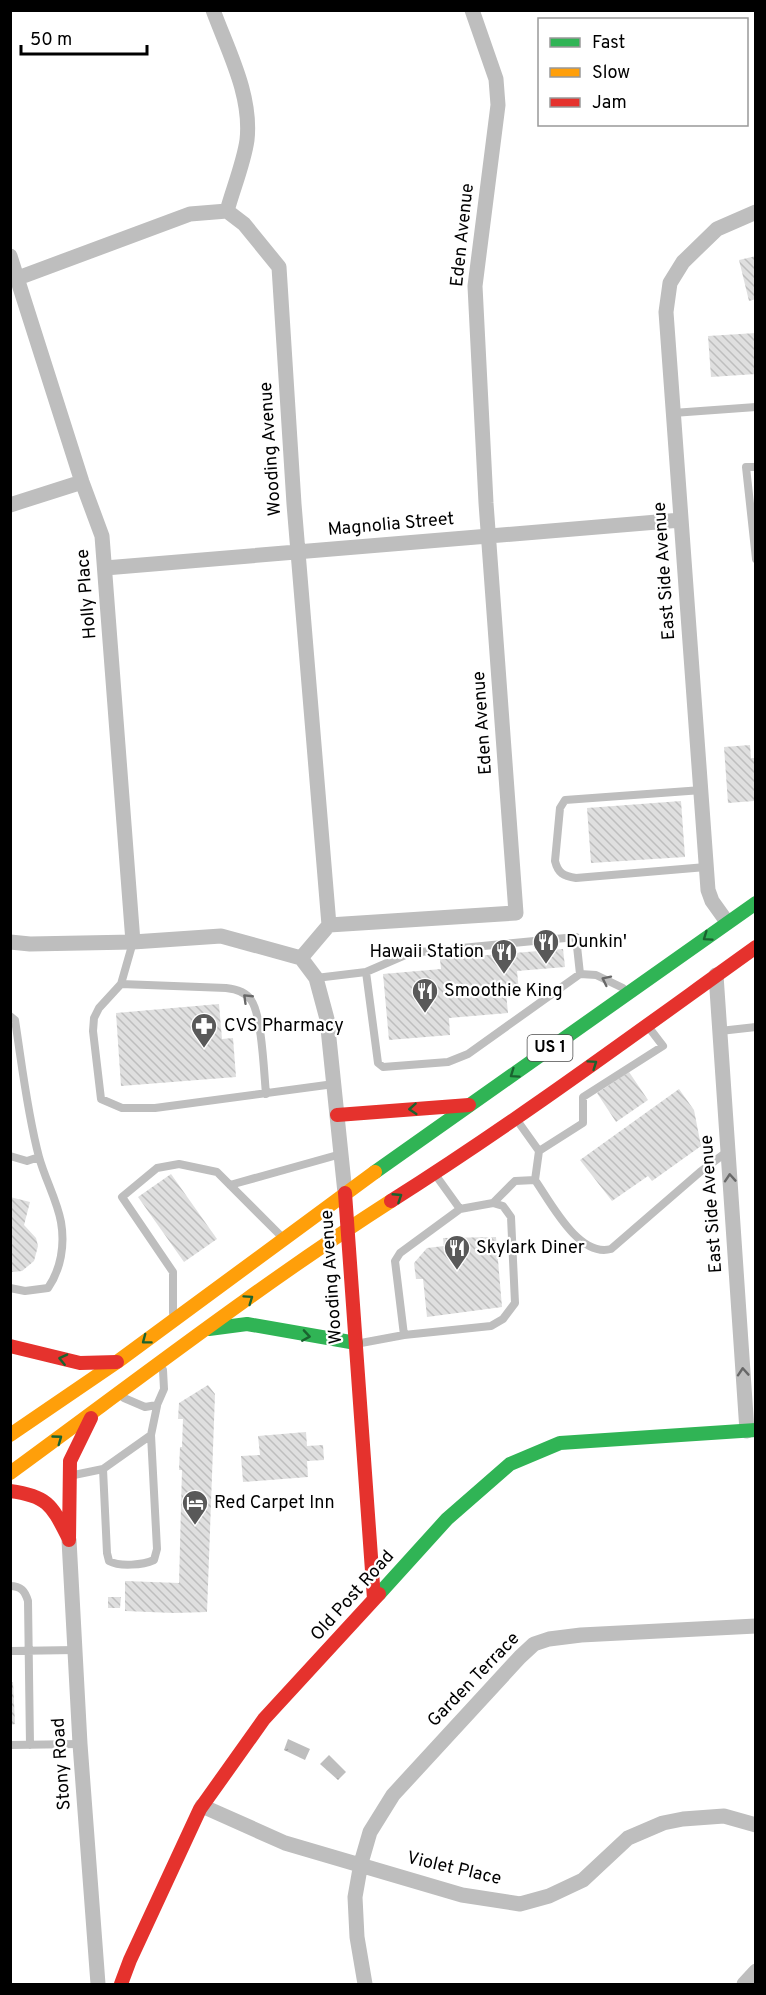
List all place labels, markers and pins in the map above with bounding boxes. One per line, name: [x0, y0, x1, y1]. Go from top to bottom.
restaurant icon: Dunkin': [531, 927, 561, 965]
place label: Dunkin': [566, 931, 627, 954]
restaurant icon: Hawaii Station: [489, 937, 519, 975]
place label: Hawaii Station: [370, 941, 484, 964]
restaurant icon: Smoothie King: [410, 976, 440, 1014]
place label: Smoothie King: [444, 980, 563, 1003]
pharmacy icon: CVS Pharmacy: [189, 1011, 219, 1049]
place label: CVS Pharmacy: [224, 1015, 344, 1038]
restaurant icon: Skylark Diner: [442, 1233, 472, 1271]
place label: Skylark Diner: [476, 1237, 585, 1260]
hotel icon: Red Carpet Inn: [180, 1488, 210, 1526]
place label: Red Carpet Inn: [214, 1492, 335, 1515]

